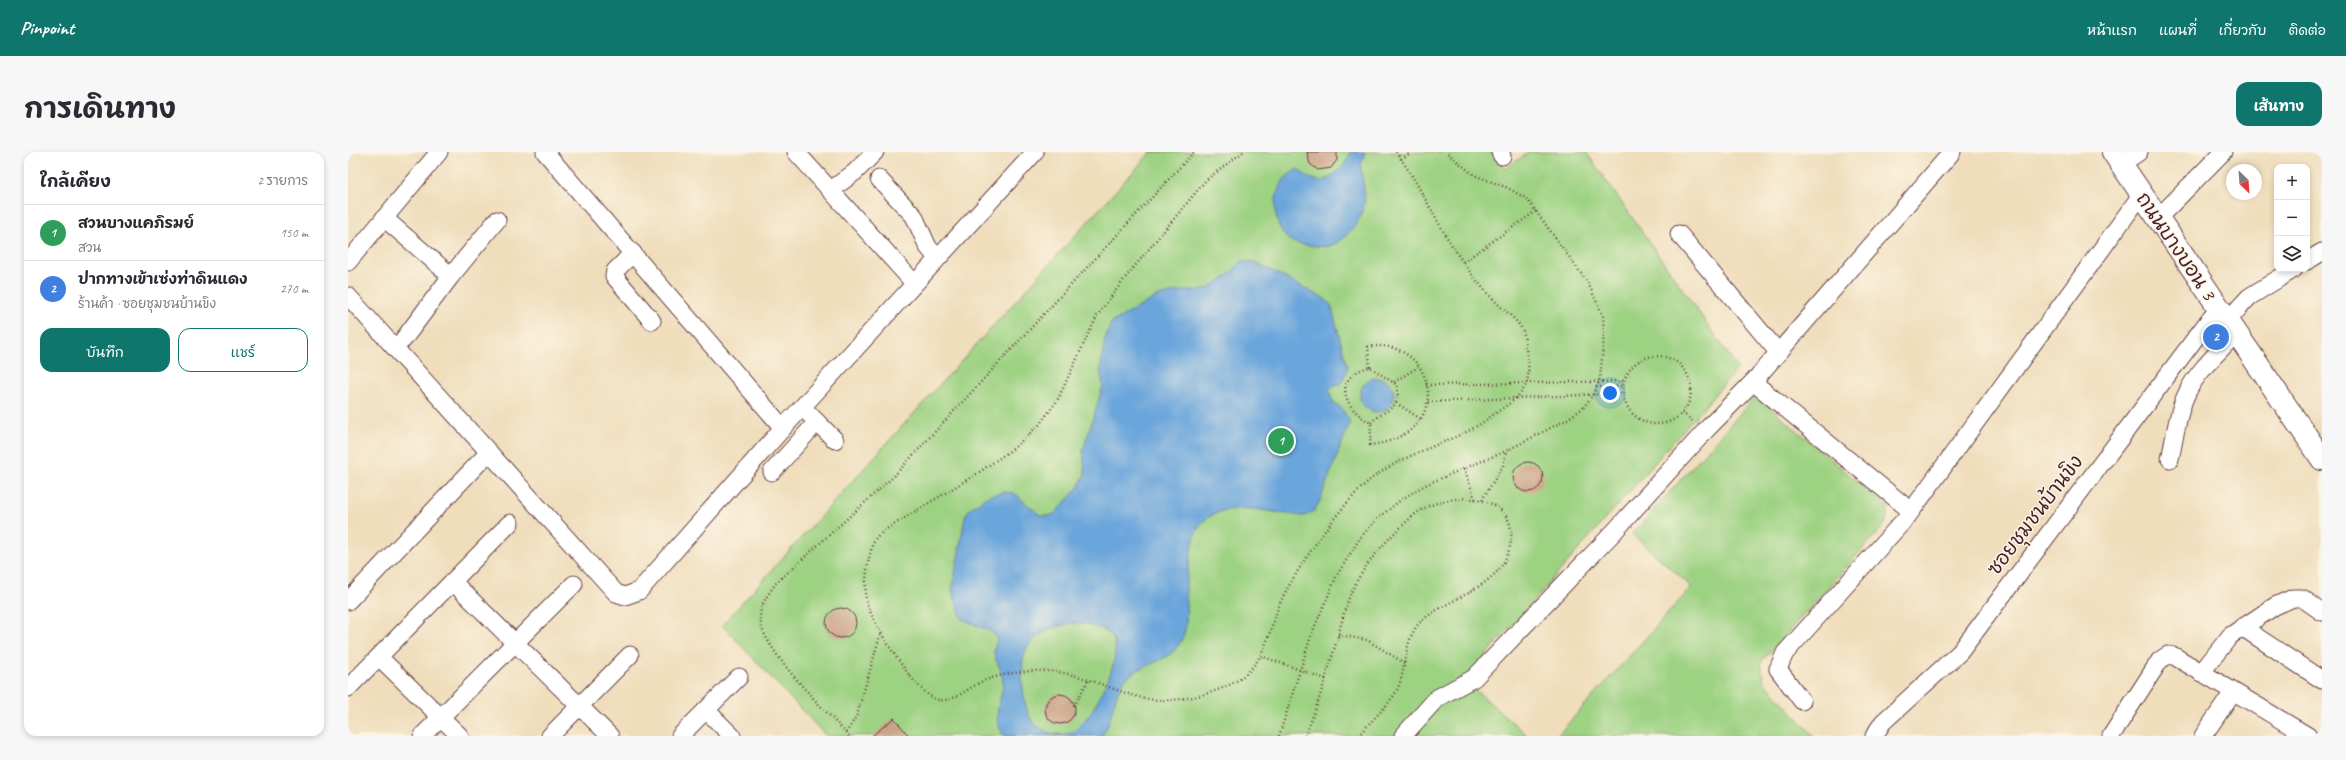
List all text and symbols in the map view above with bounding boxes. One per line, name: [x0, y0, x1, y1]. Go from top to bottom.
text: Pinpoint: [20, 16, 74, 40]
text: หน้าแรก: [2087, 22, 2137, 39]
text: แผนที่: [2159, 22, 2197, 39]
text: เกี่ยวกับ: [2219, 22, 2266, 39]
text: ติดต่อ: [2288, 22, 2326, 39]
button: เส้นทาง: [2236, 82, 2322, 126]
text: การเดินทาง: [24, 91, 176, 126]
north arrow: [2226, 164, 2262, 200]
map controls: [2274, 164, 2310, 272]
button: +: [2274, 164, 2310, 200]
text: ใกล้เคียง: [40, 171, 111, 192]
text: 2 รายการ: [257, 173, 308, 189]
street label: ถนนบางบอน 3: [2131, 187, 2222, 306]
button: −: [2274, 200, 2310, 236]
text: สวนบางแคภิรมย์: [78, 214, 194, 233]
text: 1: [50, 225, 56, 241]
text: 150 m: [280, 225, 308, 241]
button: layers: [2274, 236, 2310, 272]
text: สวน: [78, 240, 101, 256]
text: ปากทางเข้าเซ่งท่าดินแดง: [78, 270, 248, 289]
text: 2: [50, 281, 56, 297]
text: 270 m: [280, 281, 308, 297]
text: ร้านค้า · ซอยชุมชนบ้านขิง: [78, 296, 216, 312]
pin: 2: [2203, 322, 2229, 352]
button: บันทึก: [40, 328, 170, 372]
button: แชร์: [178, 328, 308, 372]
your location: [1600, 383, 1620, 403]
pin: 1: [1268, 426, 1294, 456]
street label: ซอยชุมชนบ้านขิง: [1981, 449, 2091, 582]

